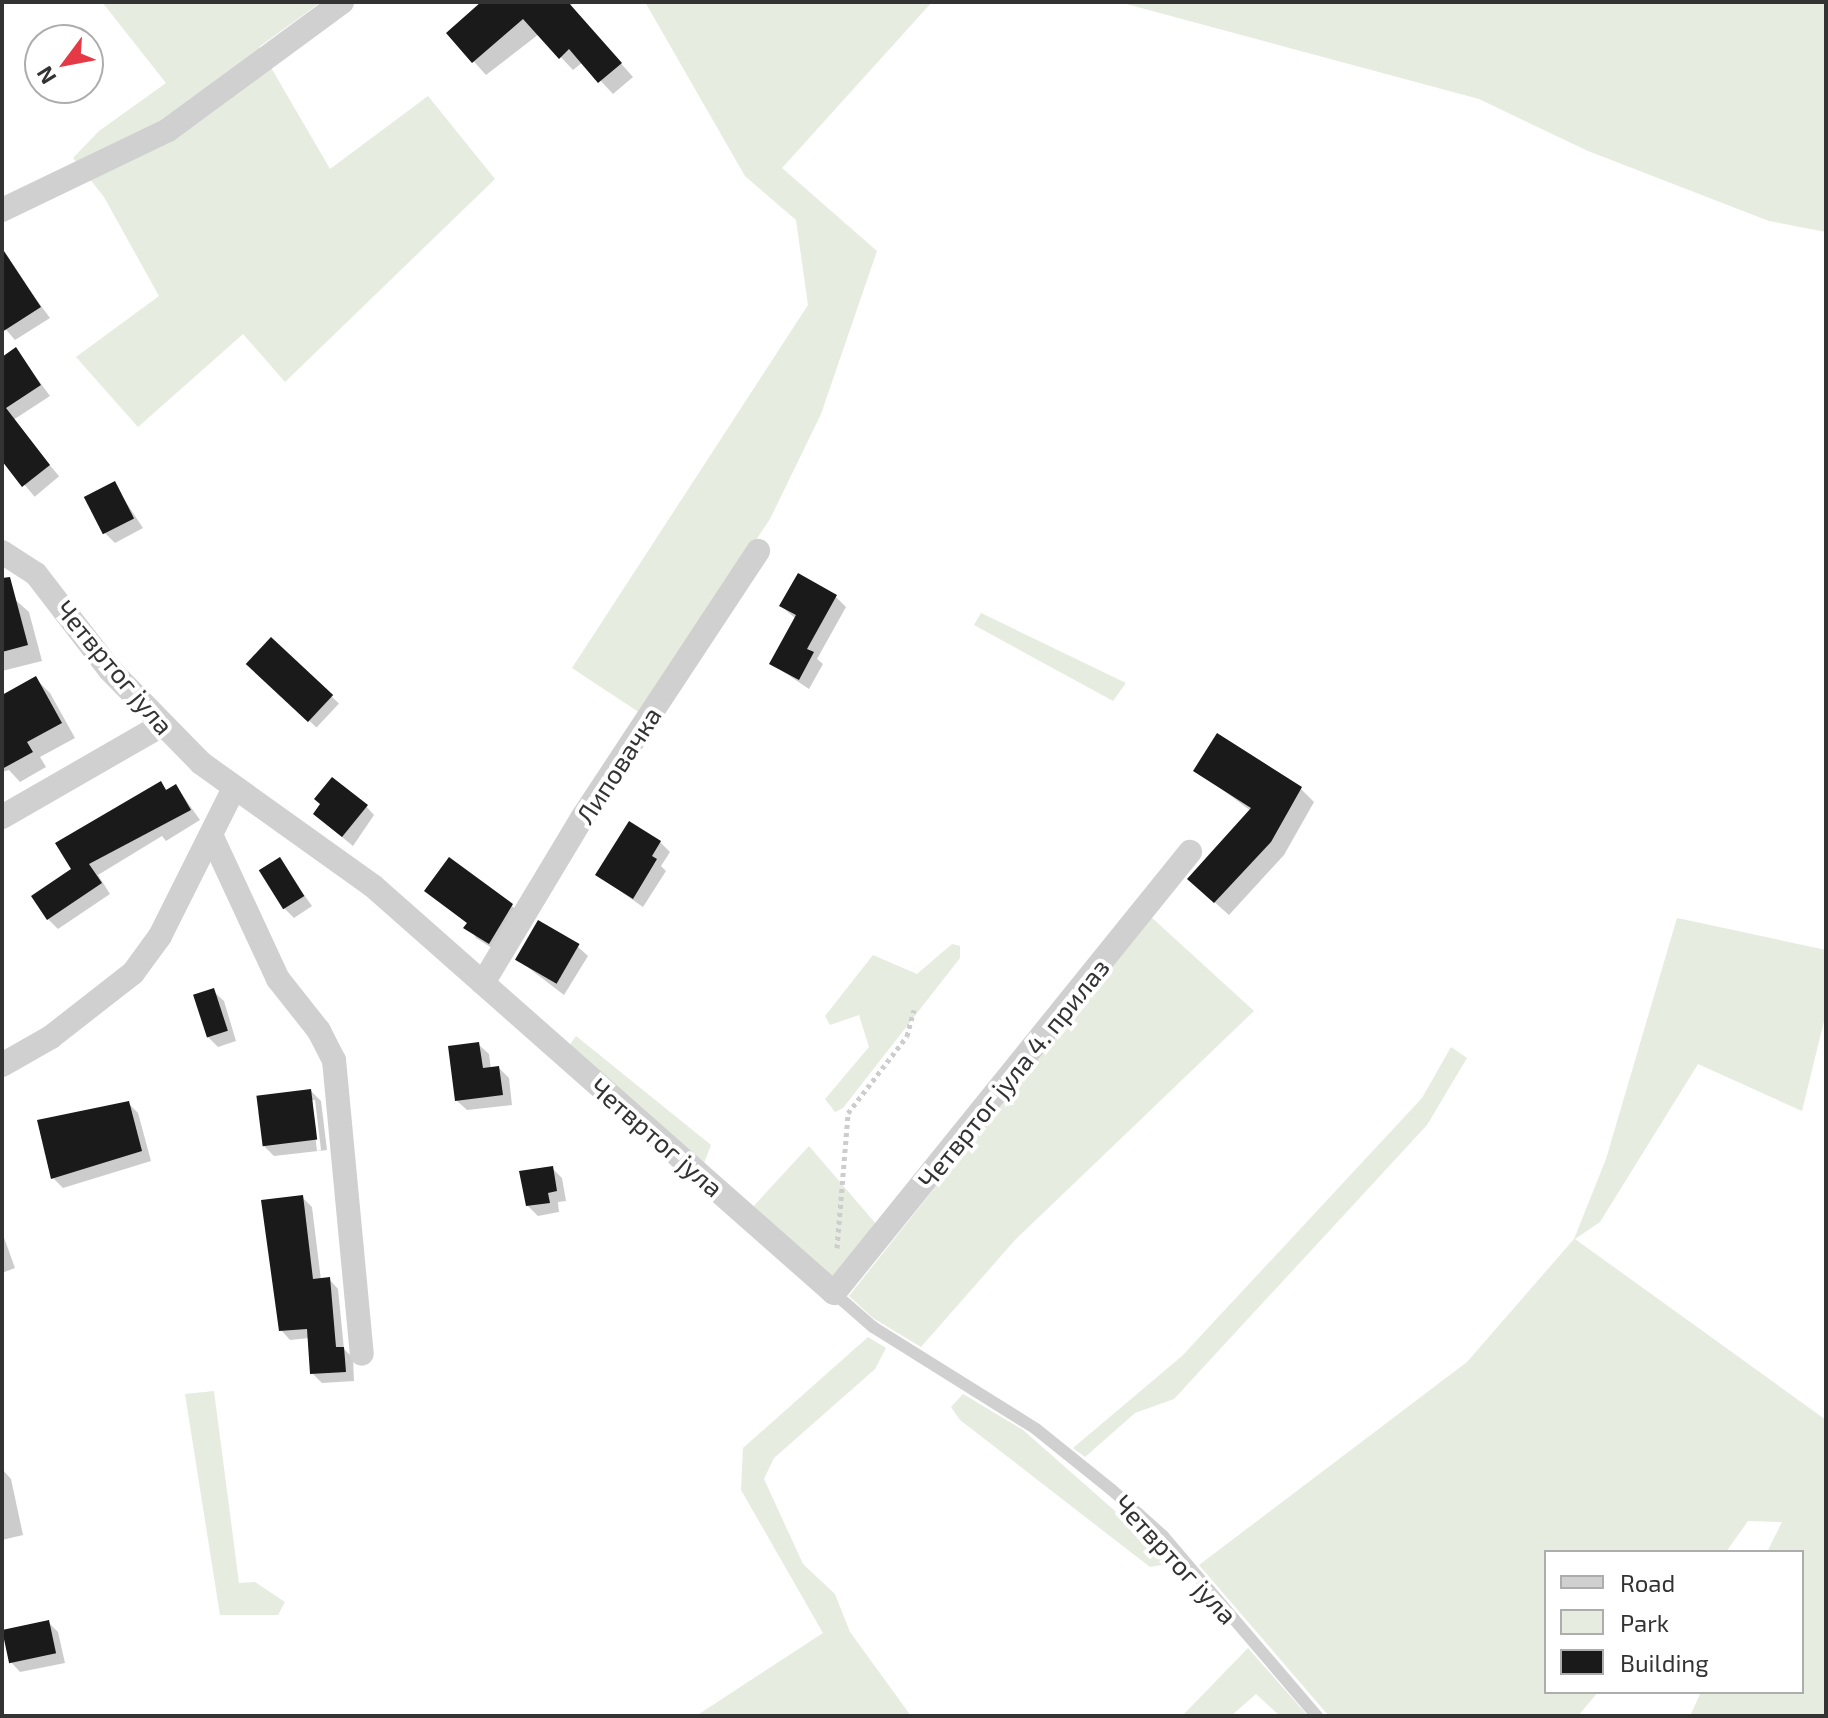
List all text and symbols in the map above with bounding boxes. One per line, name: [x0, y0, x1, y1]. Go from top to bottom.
north arrow: [24, 24, 104, 104]
text: N: [30, 62, 61, 89]
street label: Четвртог јула: [50, 593, 180, 741]
street label: Липовачка: [569, 701, 667, 829]
street label: Четвртог јула 4. прилаз: [911, 952, 1115, 1194]
street label: Четвртог јула: [584, 1071, 730, 1203]
street label: Четвртог јула: [1108, 1488, 1244, 1630]
legend: [1544, 1550, 1804, 1694]
text: Road: [1620, 1568, 1675, 1597]
text: Park: [1620, 1608, 1669, 1637]
text: Building: [1620, 1648, 1709, 1677]

